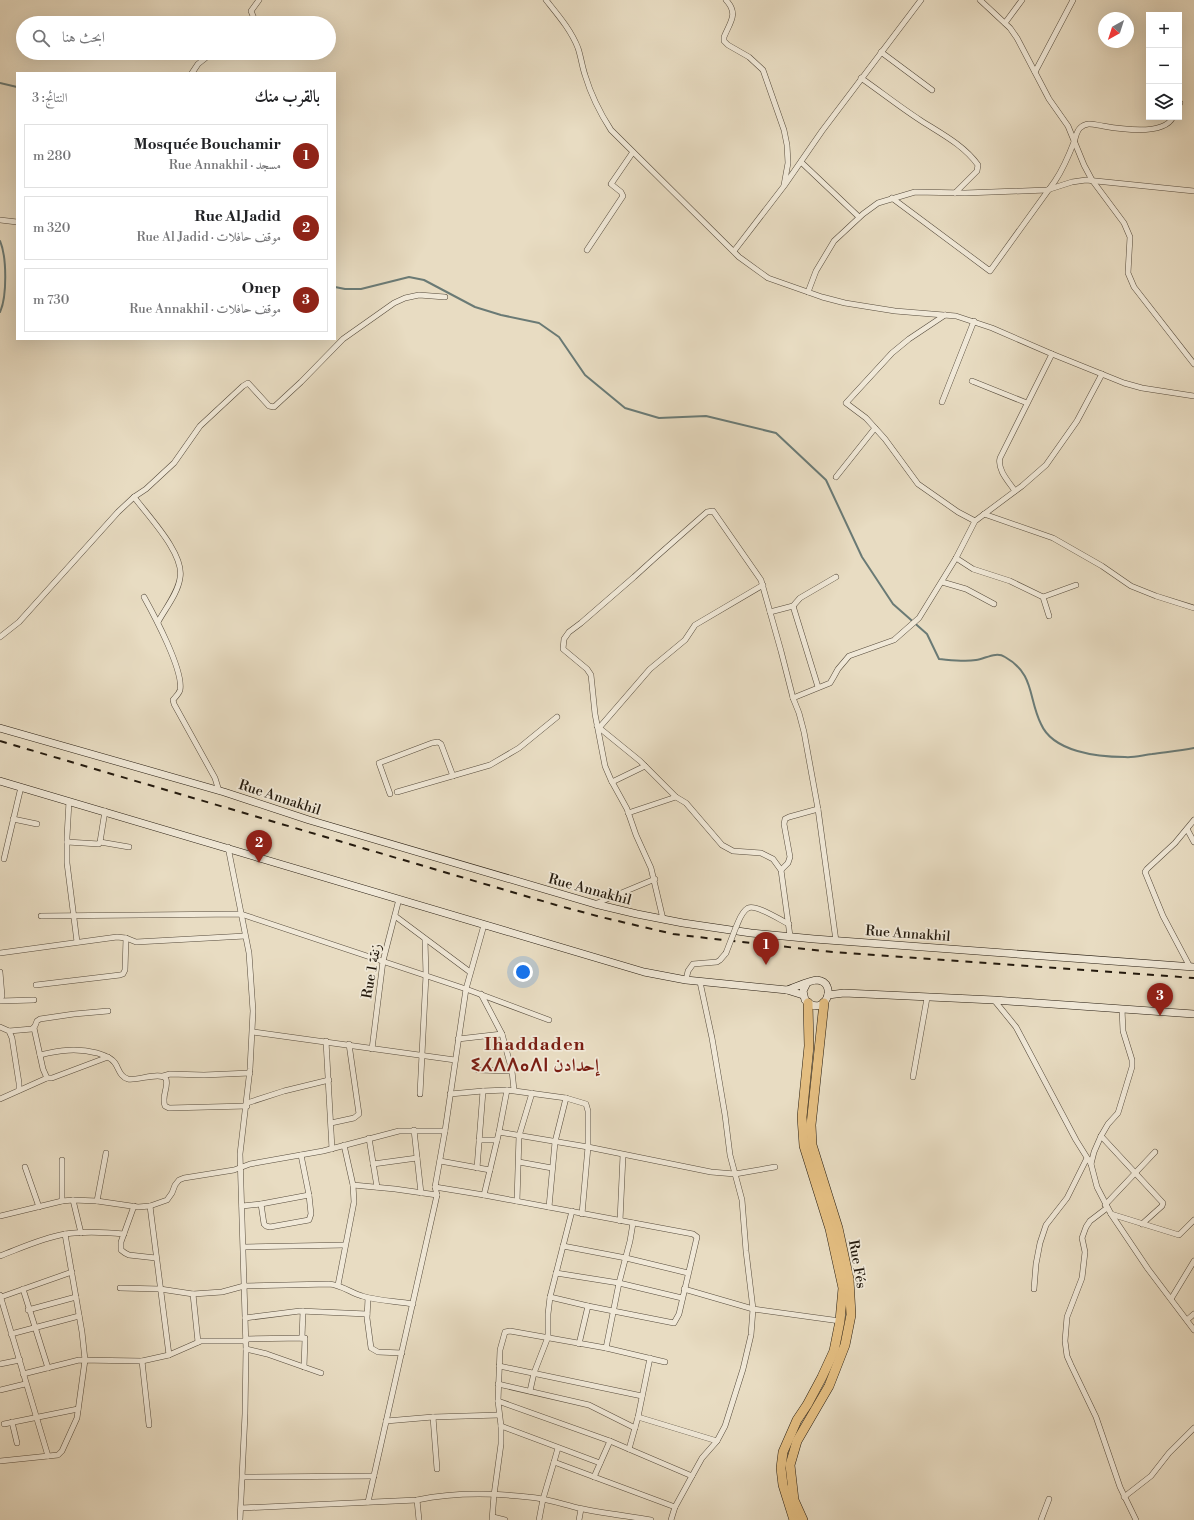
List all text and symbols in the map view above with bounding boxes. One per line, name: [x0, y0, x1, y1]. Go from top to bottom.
north arrow: [1098, 12, 1134, 48]
map controls: [1146, 12, 1182, 120]
button: +: [1146, 12, 1182, 48]
search box: [16, 16, 336, 60]
icon: search: [30, 27, 52, 49]
text: ابحث هنا: [62, 28, 105, 47]
button: −: [1146, 48, 1182, 84]
button: layers: [1146, 84, 1182, 120]
text: بالقرب منك: [254, 86, 320, 108]
text: النتائج: 3: [32, 90, 68, 106]
text: Mosquée Bouchamir: [134, 135, 281, 154]
text: 280 m: [33, 148, 71, 164]
text: 1: [303, 148, 309, 164]
text: مسجد · Rue Annakhil: [169, 157, 281, 173]
text: Rue Al Jadid: [195, 207, 281, 226]
text: 320 m: [33, 220, 70, 236]
text: 2: [302, 220, 310, 236]
text: موقف حافلات · Rue Al Jadid: [136, 229, 281, 245]
text: Onep: [242, 279, 281, 298]
text: 730 m: [33, 292, 69, 308]
text: 3: [302, 292, 310, 308]
text: موقف حافلات · Rue Annakhil: [129, 301, 281, 317]
street label: Rue Annakhil: [236, 776, 323, 820]
pin: 2: [246, 830, 272, 863]
street label: Rue Annakhil: [546, 870, 633, 910]
street label: Rue Annakhil: [865, 922, 951, 946]
pin: 1: [753, 932, 779, 965]
street label: Rue 1 زنقة: [358, 942, 386, 1000]
your location: [513, 962, 533, 982]
pin: 3: [1147, 983, 1173, 1016]
district label: Ihaddaden ⵉⵃⴷⴷⴰⴷⵏ إحدادن: [471, 1033, 601, 1077]
street label: Rue Fés: [844, 1238, 870, 1290]

